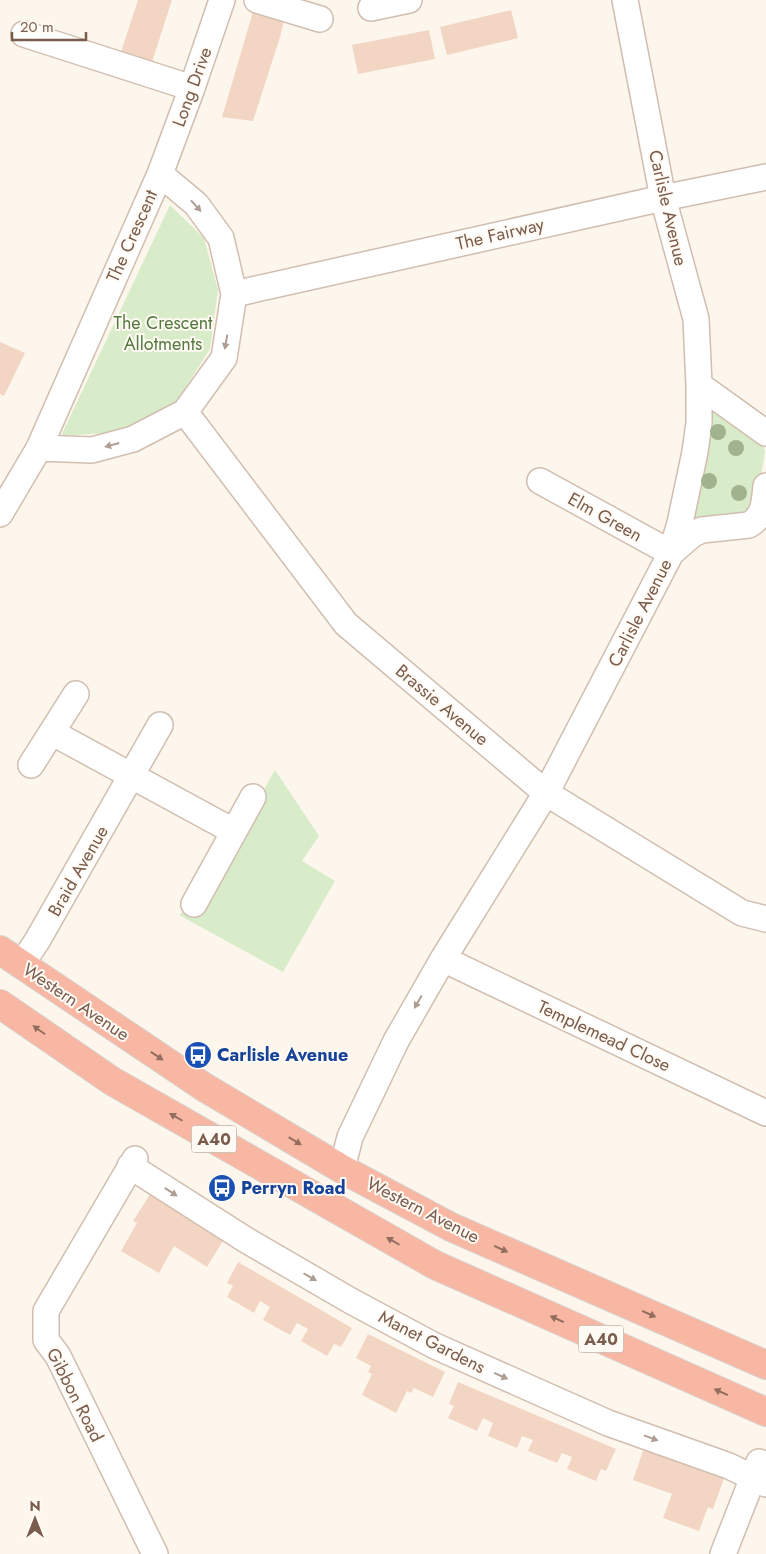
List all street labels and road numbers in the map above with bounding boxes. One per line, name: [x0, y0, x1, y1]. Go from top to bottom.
street label: Long Drive: [166, 44, 218, 130]
street label: Carlisle Avenue: [642, 148, 694, 268]
street label: The Crescent: [100, 185, 164, 286]
street label: The Fairway: [453, 211, 547, 257]
street label: Elm Green: [563, 486, 647, 548]
street label: Carlisle Avenue: [602, 554, 678, 672]
street label: Brassie Avenue: [390, 658, 494, 752]
street label: Braid Avenue: [41, 821, 115, 921]
street label: Western Avenue: [17, 957, 135, 1047]
street label: Templemead Close: [533, 994, 675, 1078]
road number: A40: [192, 1126, 236, 1152]
street label: Western Avenue: [362, 1170, 484, 1250]
street label: Manet Gardens: [374, 1304, 490, 1380]
road number: A40: [578, 1326, 624, 1352]
street label: Gibbon Road: [40, 1343, 110, 1447]

